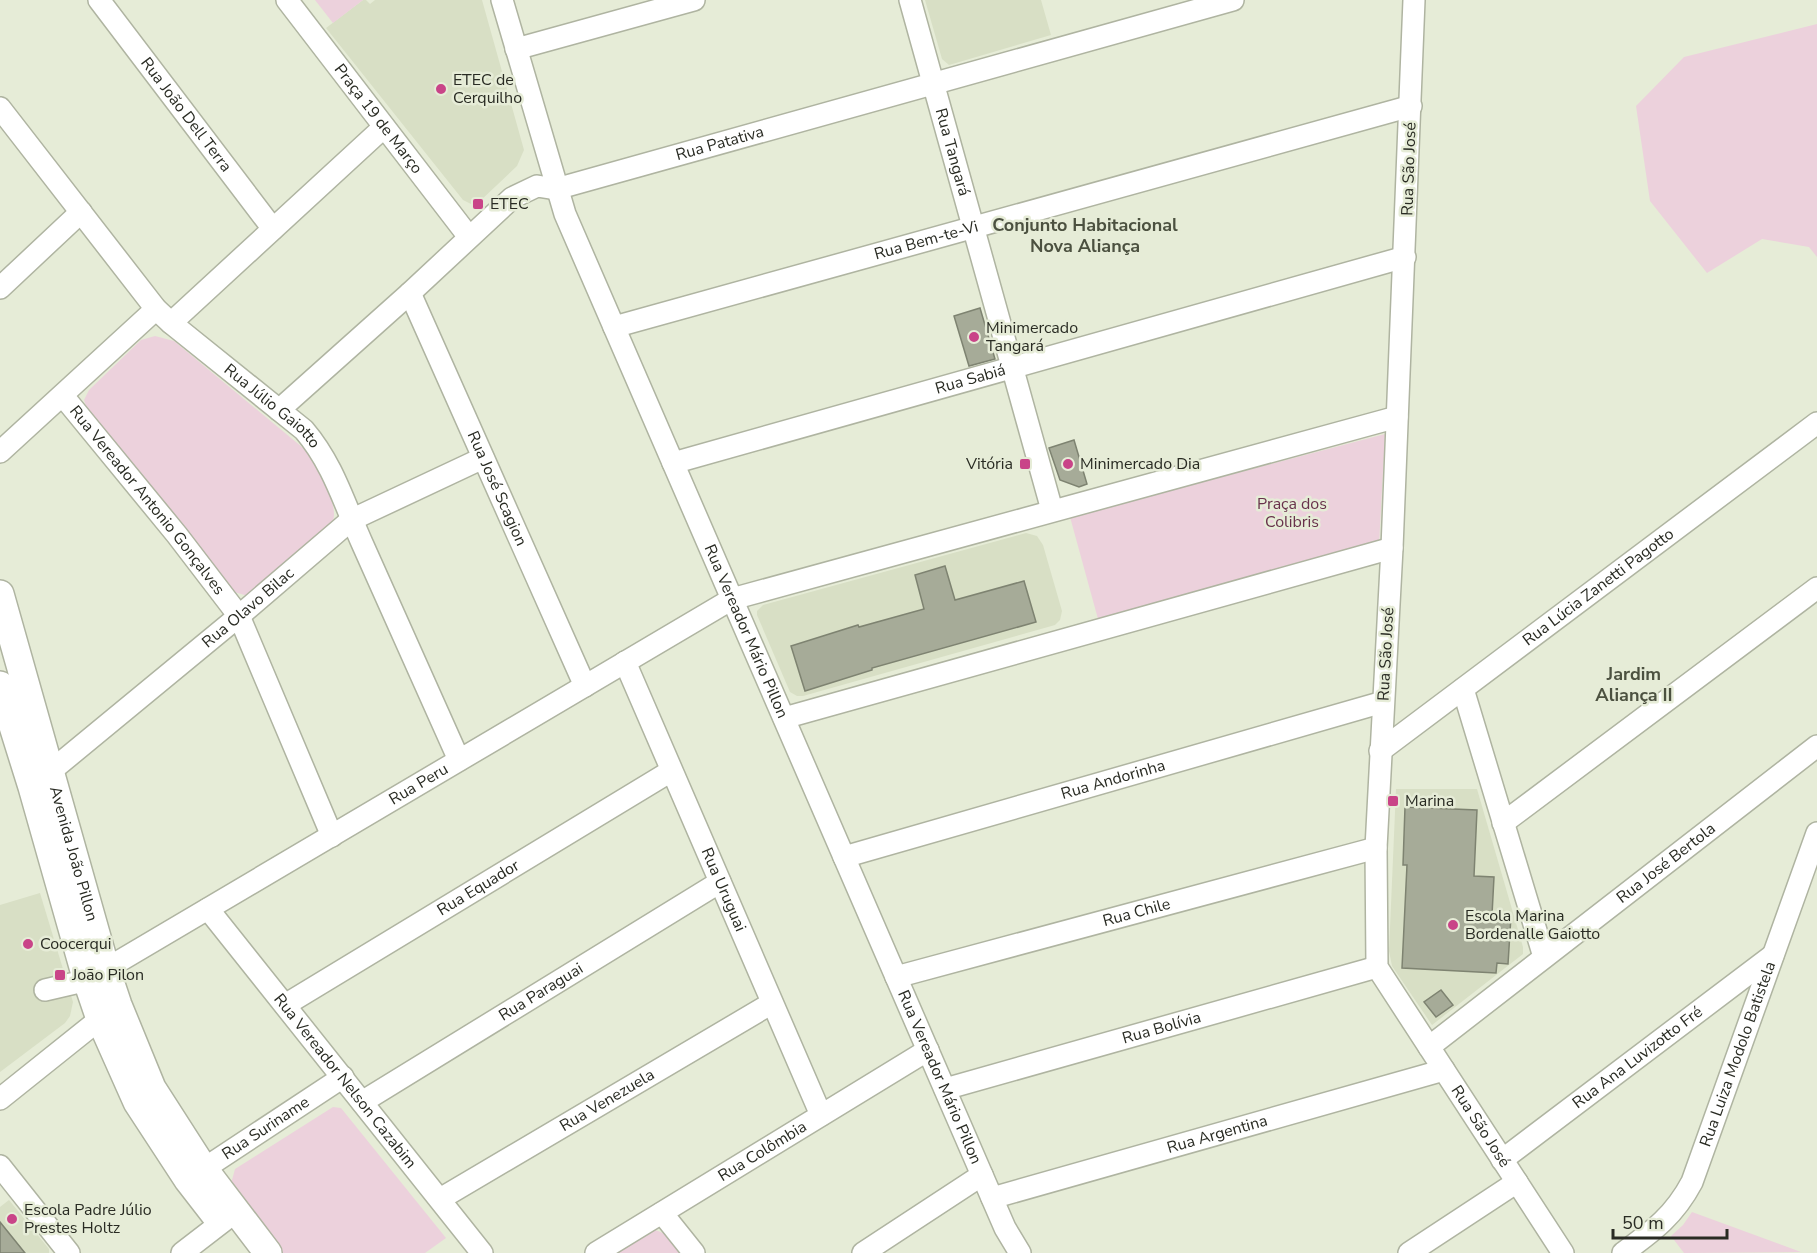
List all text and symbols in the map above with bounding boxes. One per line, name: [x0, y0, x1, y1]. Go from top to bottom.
street label: Rua João Dell Terra: [135, 53, 237, 177]
street label: Praça 19 de Março: [329, 59, 428, 179]
place label: ETEC de Cerquilho: [453, 69, 522, 109]
marker: ETEC de Cerquilho: [434, 82, 448, 96]
street label: Rua Tangará: [930, 106, 975, 199]
street label: Rua Patativa: [673, 121, 766, 166]
street label: Rua São José: [1396, 122, 1422, 216]
place label: ETEC: [490, 193, 529, 215]
marker: ETEC: [471, 197, 485, 211]
district label: Conjunto Habitacional Nova Aliança: [992, 213, 1178, 258]
street label: Rua Bem-te-Vi: [872, 216, 981, 265]
place label: Minimercado Tangará: [986, 317, 1078, 357]
marker: Minimercado Tangará: [967, 330, 981, 344]
street label: Rua Júlio Gaiotto: [219, 359, 326, 453]
street label: Rua Sabiá: [933, 359, 1008, 400]
street label: Rua Vereador Antonio Gonçalves: [64, 401, 230, 599]
street label: Rua José Scagion: [462, 428, 532, 549]
place label: Vitória: [965, 453, 1013, 475]
place label: Minimercado Dia: [1080, 453, 1200, 475]
marker: Vitória: [1018, 457, 1032, 471]
marker: Minimercado Dia: [1061, 457, 1075, 471]
park label: Praça dos Colibris: [1257, 493, 1327, 533]
street label: Rua Lúcia Zanetti Pagotto: [1518, 523, 1679, 651]
street label: Rua Vereador Mário Pillon: [699, 541, 794, 722]
street label: Rua Olavo Bilac: [197, 562, 299, 653]
street label: Rua São José: [1373, 607, 1399, 701]
district label: Jardim Aliança II: [1595, 662, 1673, 707]
street label: Rua Andorinha: [1058, 754, 1168, 805]
street label: Rua Peru: [385, 758, 452, 810]
street label: Avenida João Pillon: [44, 784, 103, 924]
place label: Marina: [1405, 790, 1454, 812]
marker: Marina: [1386, 794, 1400, 808]
street label: Rua José Bertola: [1612, 818, 1720, 909]
street label: Rua Uruguai: [696, 844, 751, 935]
street label: Rua Equador: [433, 854, 524, 921]
street label: Rua Chile: [1100, 893, 1173, 932]
place label: Escola Marina Bordenalle Gaiotto: [1465, 905, 1600, 945]
marker: Escola Marina Bordenalle Gaiotto: [1446, 918, 1460, 932]
place label: Coocerqui: [40, 933, 111, 955]
marker: Coocerqui: [21, 937, 35, 951]
street label: Rua Paraguai: [495, 958, 587, 1026]
street label: Rua Luiza Modolo Batistela: [1695, 958, 1781, 1150]
place label: João Pilon: [71, 964, 144, 986]
marker: João Pilon: [53, 968, 67, 982]
street label: Rua Vereador Mário Pillon: [892, 987, 987, 1168]
street label: Rua Vereador Nelson Cazabim: [269, 989, 422, 1173]
street label: Rua Ana Luvizotto Fré: [1568, 1001, 1707, 1114]
street label: Rua Bolívia: [1120, 1006, 1203, 1049]
street label: Rua Venezuela: [556, 1064, 659, 1137]
street label: Rua São José: [1446, 1081, 1515, 1172]
street label: Rua Suriname: [218, 1091, 314, 1165]
street label: Rua Argentina: [1164, 1110, 1270, 1159]
street label: Rua Colômbia: [714, 1116, 811, 1187]
place label: Escola Padre Júlio Prestes Holtz: [24, 1199, 152, 1239]
scale bar: [1613, 1202, 1727, 1240]
text: 50 m: [1622, 1211, 1664, 1235]
marker: Escola Padre Júlio Prestes Holtz: [5, 1212, 19, 1226]

